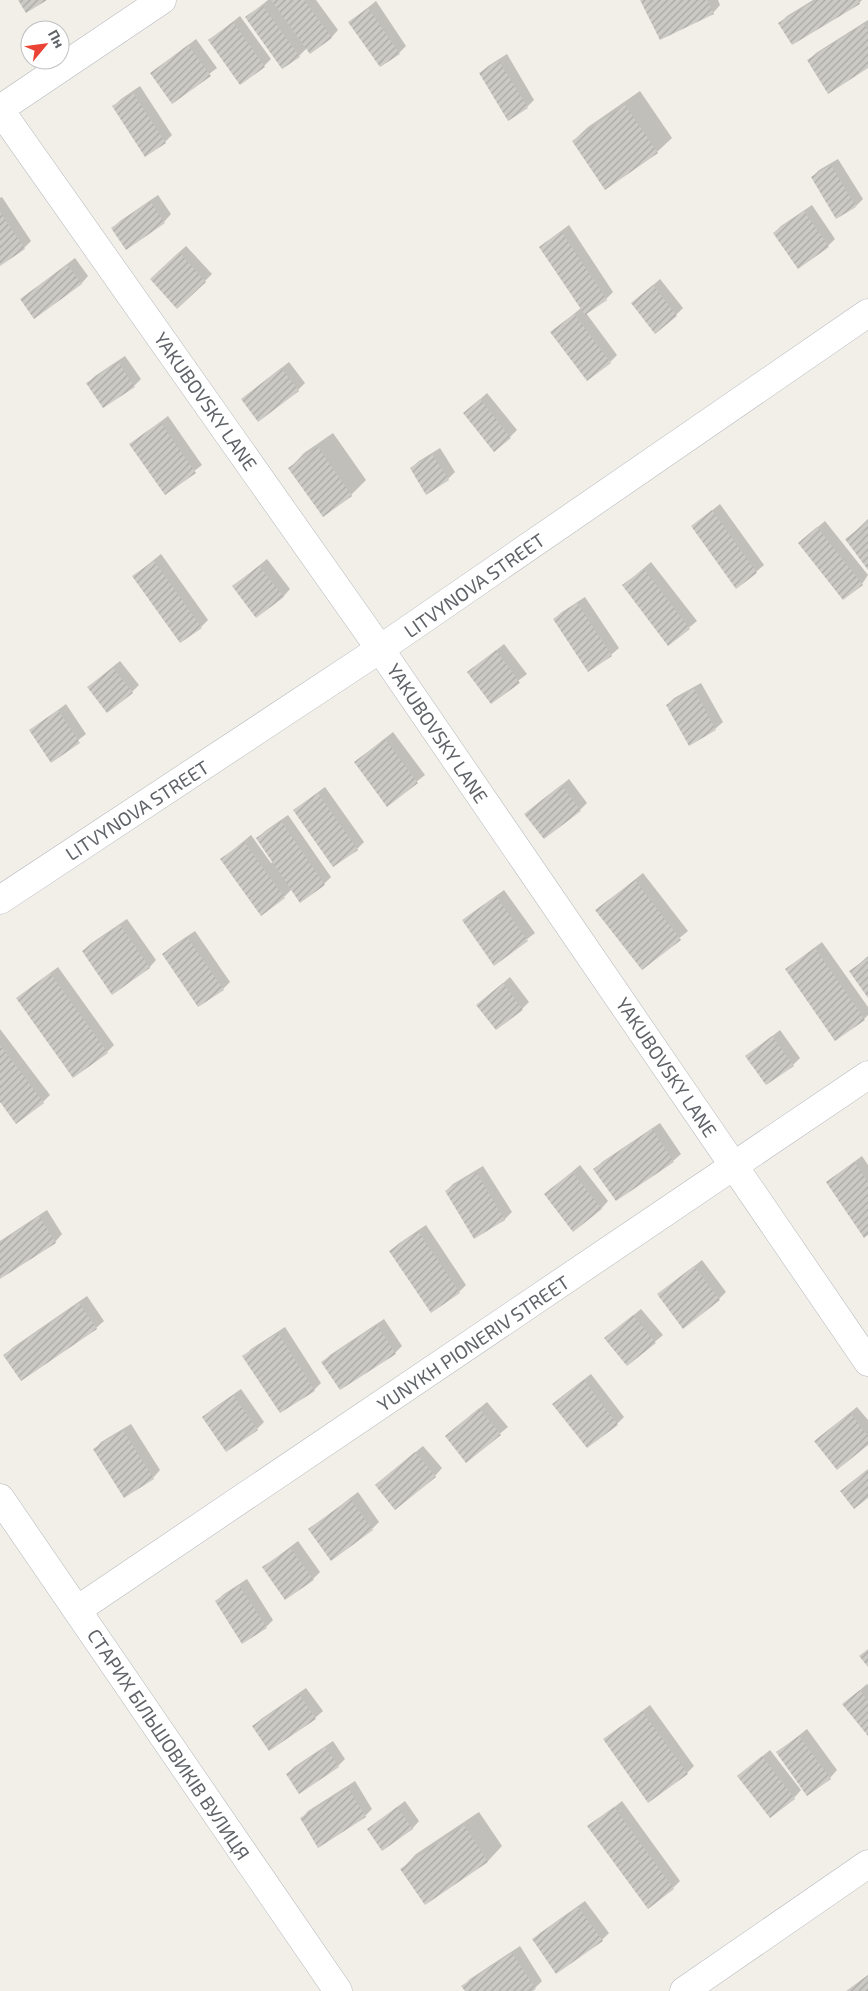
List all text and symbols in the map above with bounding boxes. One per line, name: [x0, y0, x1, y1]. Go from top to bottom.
north arrow: [20, 20, 70, 70]
text: Пн: [45, 26, 69, 51]
street label: YAKUBOVSKY LANE: [150, 327, 262, 475]
street label: LITVYNOVA STREET: [399, 528, 549, 642]
street label: YAKUBOVSKY LANE: [383, 659, 493, 807]
street label: LITVYNOVA STREET: [61, 755, 213, 865]
street label: YAKUBOVSKY LANE: [612, 993, 722, 1141]
street label: YUNYKH PIONERIV STREET: [373, 1270, 573, 1416]
street label: СТАРИХ БІЛЬШОВИКІВ ВУЛИЦЯ: [83, 1624, 255, 1864]

